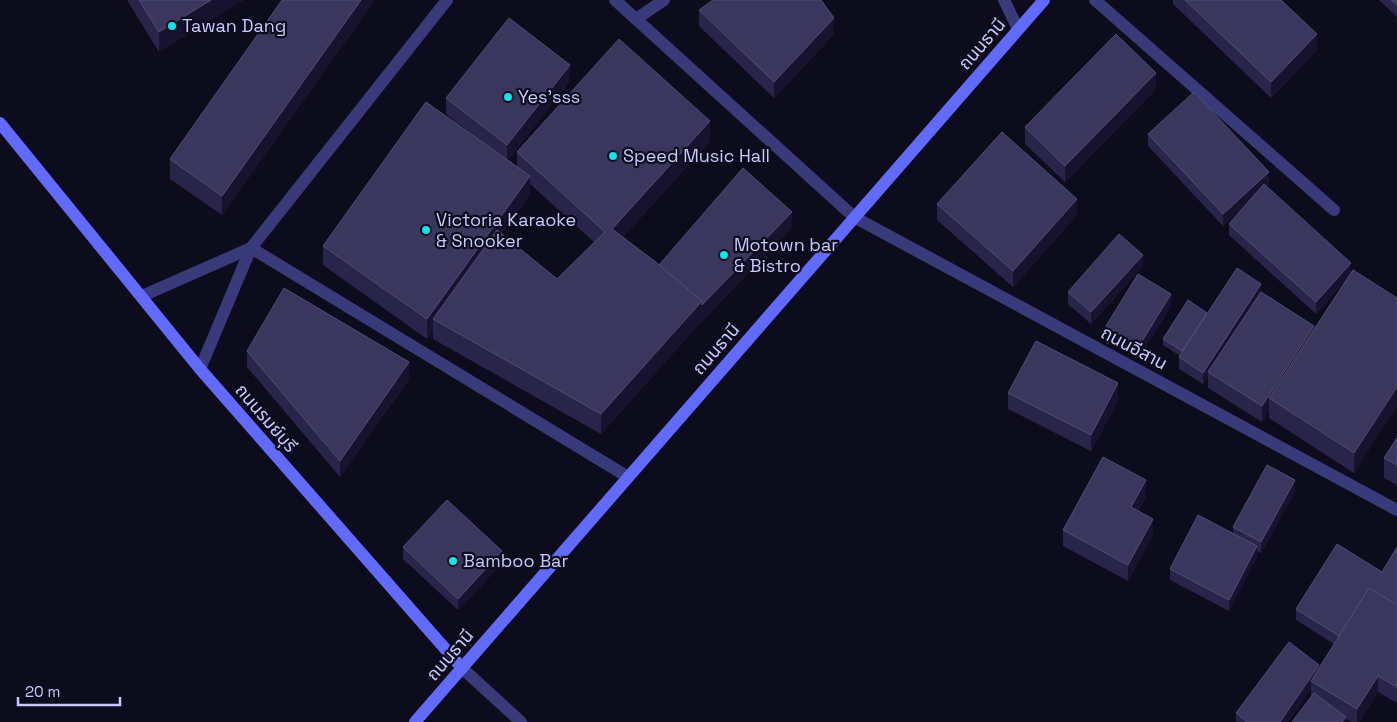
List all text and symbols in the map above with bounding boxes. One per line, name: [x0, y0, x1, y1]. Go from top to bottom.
street label: ถนนธานี: [953, 13, 1010, 74]
place label: Tawan Dang: [182, 14, 286, 37]
marker: Tawan Dang: [166, 20, 178, 32]
place label: Yes'sss: [518, 85, 580, 108]
marker: Yes'sss: [502, 91, 514, 103]
place label: Speed Music Hall: [623, 144, 770, 167]
marker: Speed Music Hall: [607, 150, 619, 162]
place label: Victoria Karaoke & Snooker: [436, 208, 576, 252]
marker: Victoria Karaoke & Snooker: [420, 224, 432, 236]
place label: Motown bar & Bistro: [734, 233, 838, 277]
marker: Motown bar & Bistro: [718, 249, 730, 261]
street label: ถนนธานี: [687, 318, 744, 379]
street label: ถนนอีสาน: [1097, 321, 1171, 375]
street label: ถนนรมย์บุรี: [230, 379, 302, 457]
place label: Bamboo Bar: [463, 549, 568, 572]
marker: Bamboo Bar: [447, 555, 459, 567]
street label: ถนนธานี: [421, 624, 478, 685]
scale bar: [18, 674, 120, 706]
text: 20 m: [25, 682, 60, 701]

